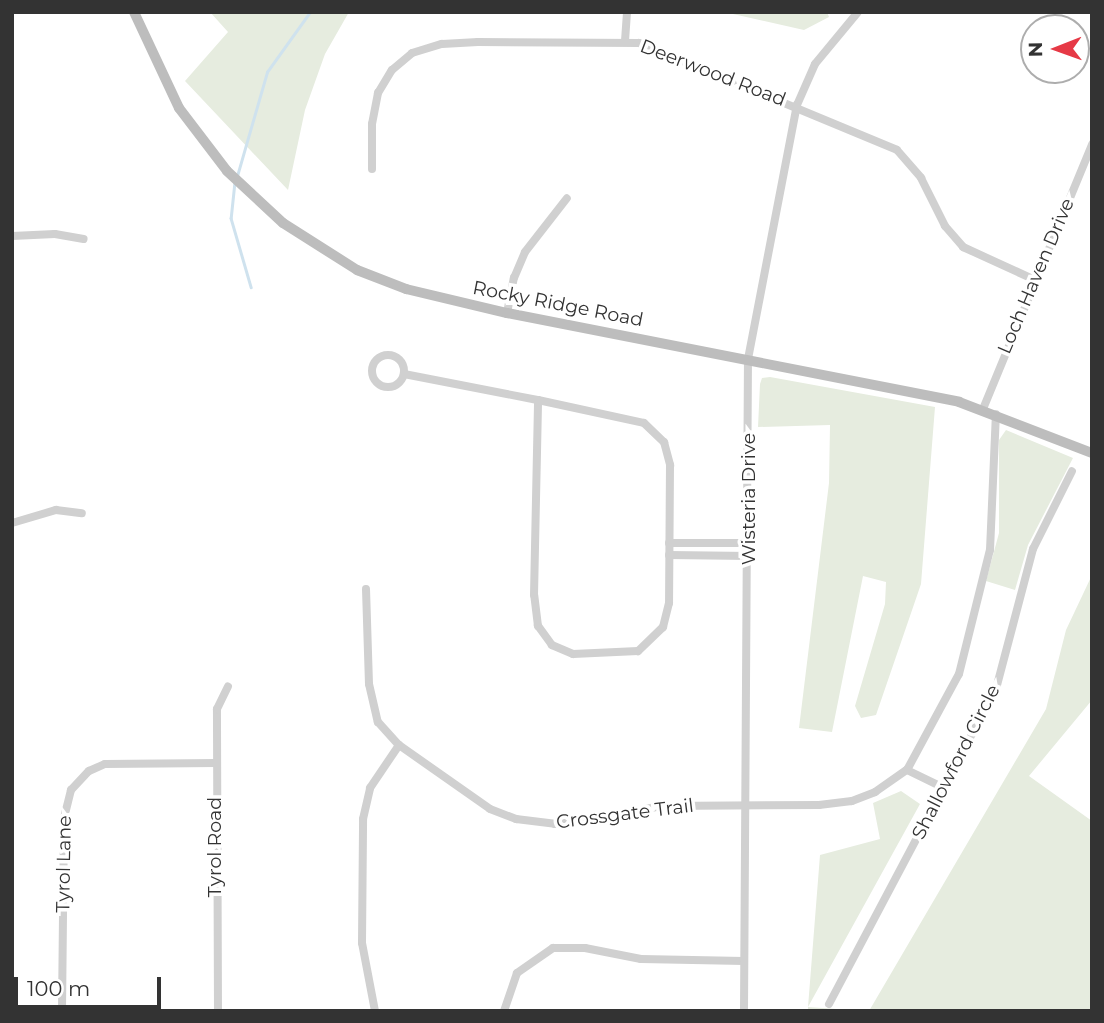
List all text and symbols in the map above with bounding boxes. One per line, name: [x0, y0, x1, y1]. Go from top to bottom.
north arrow: [1020, 14, 1090, 84]
street label: Deerwood Road: [637, 35, 789, 111]
text: N: [1024, 41, 1047, 57]
street label: Loch Haven Drive: [993, 195, 1079, 357]
street label: Rocky Ridge Road: [471, 276, 645, 332]
street label: Wisteria Drive: [738, 433, 760, 565]
street label: Shallowford Circle: [907, 681, 1005, 843]
street label: Crossgate Trail: [555, 794, 695, 834]
street label: Tyrol Road: [204, 797, 226, 897]
street label: Tyrol Lane: [52, 815, 76, 913]
scale bar: [18, 964, 164, 1008]
text: 100 m: [27, 976, 90, 1001]

